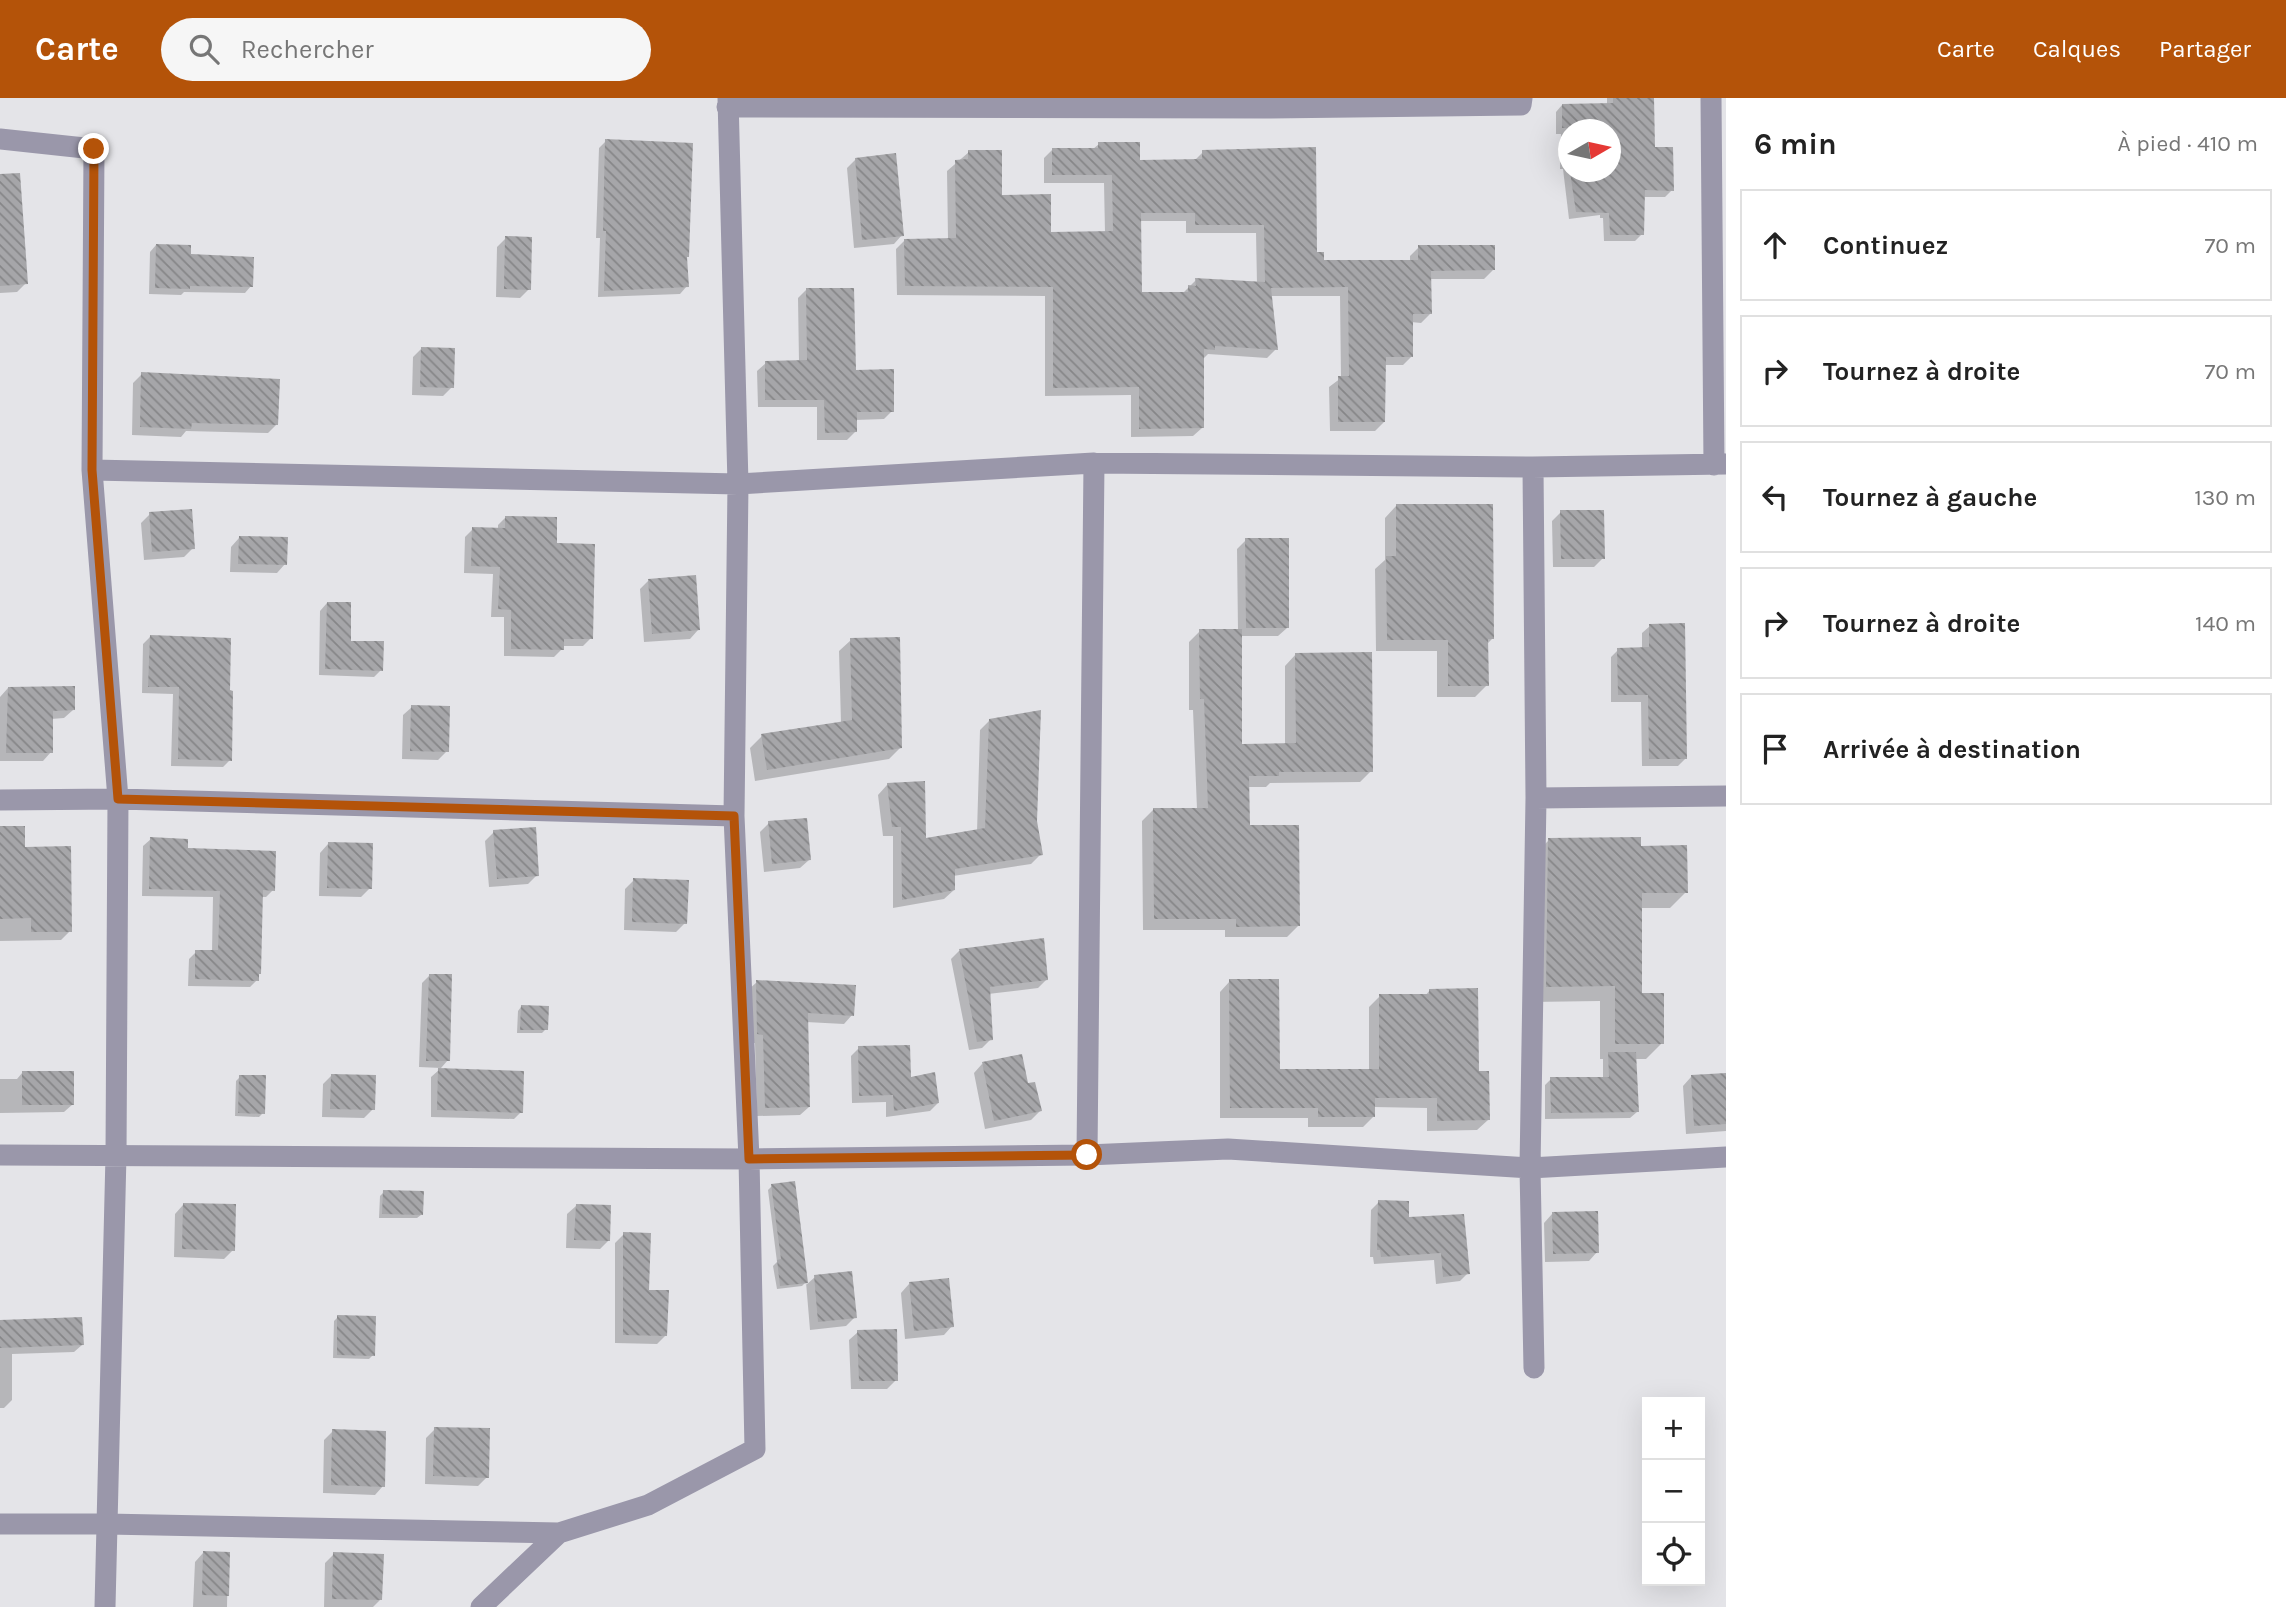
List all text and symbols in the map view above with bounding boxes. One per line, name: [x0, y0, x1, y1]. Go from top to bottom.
search box: [161, 18, 651, 81]
text: Carte: [35, 30, 119, 68]
icon: search: [185, 30, 223, 68]
text: Rechercher: [241, 34, 374, 65]
text: Carte: [1937, 35, 1995, 63]
text: Calques: [2033, 35, 2121, 63]
text: Partager: [2159, 35, 2251, 63]
north arrow: [1558, 119, 1621, 182]
text: 6 min: [1754, 126, 1837, 162]
text: À pied · 410 m: [2117, 130, 2258, 157]
route end: [78, 133, 109, 164]
icon: ahead: [1756, 226, 1794, 264]
text: Continuez: [1823, 230, 1948, 261]
text: 70 m: [2205, 232, 2256, 259]
icon: right: [1756, 352, 1794, 390]
text: Tournez à droite: [1823, 356, 2020, 387]
text: 70 m: [2205, 358, 2256, 385]
icon: left: [1756, 478, 1794, 516]
text: Tournez à gauche: [1823, 482, 2037, 513]
text: 130 m: [2194, 484, 2256, 511]
icon: right: [1756, 604, 1794, 642]
text: Tournez à droite: [1823, 608, 2020, 639]
text: 140 m: [2195, 610, 2256, 637]
icon: arrive: [1756, 730, 1794, 768]
text: Arrivée à destination: [1823, 734, 2081, 765]
route start: [1071, 1139, 1102, 1170]
map controls: [1642, 1397, 1705, 1586]
button: +: [1642, 1397, 1705, 1460]
button: −: [1642, 1460, 1705, 1523]
button: locate: [1642, 1523, 1705, 1586]

